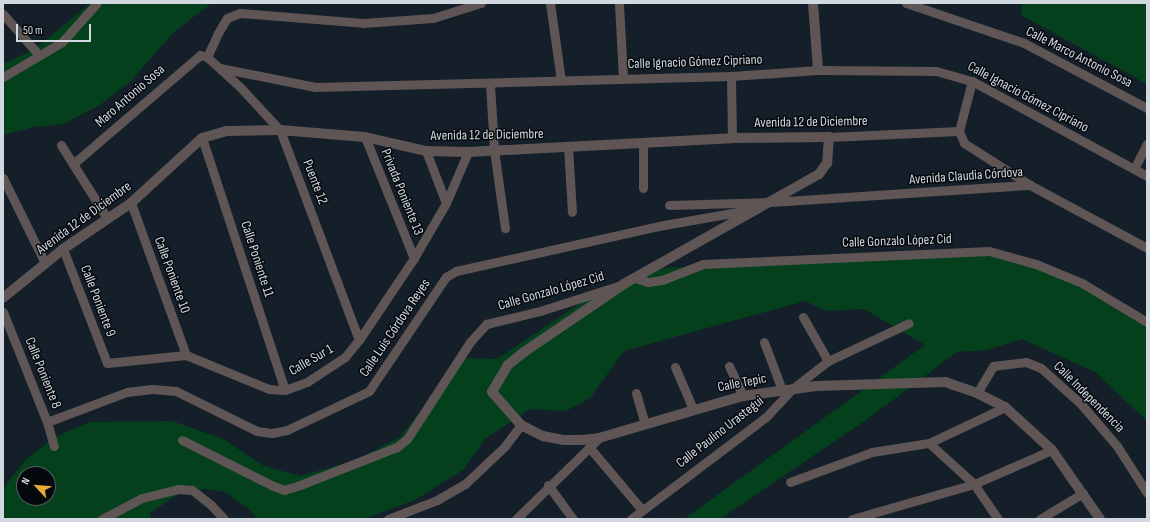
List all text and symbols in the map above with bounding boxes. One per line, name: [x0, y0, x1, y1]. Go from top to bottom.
scale bar: [18, 16, 93, 42]
text: 50 m: [23, 23, 43, 38]
street label: Calle Marco Antonio Sosa: [1023, 23, 1135, 91]
street label: Calle Ignacio Gómez Cipriano: [627, 51, 763, 73]
street label: Calle Ignacio Gómez Cipriano: [965, 58, 1091, 136]
street label: Maro Antonio Sosa: [92, 61, 168, 131]
street label: Avenida 12 de Diciembre: [754, 113, 868, 131]
street label: Avenida 12 de Diciembre: [430, 126, 544, 144]
street label: Privada Poniente 13: [377, 146, 427, 238]
street label: Puente 12: [299, 157, 331, 207]
street label: Avenida Claudia Córdova: [909, 164, 1023, 188]
street label: Avenida 12 de Diciembre: [33, 178, 135, 258]
street label: Calle Poniente 11: [237, 219, 277, 299]
street label: Calle Gonzalo López Cid: [842, 231, 952, 251]
street label: Calle Poniente 10: [150, 234, 194, 316]
street label: Calle Poniente 9: [77, 263, 119, 339]
street label: Calle Gonzalo López Cid: [496, 268, 606, 314]
street label: Calle Luis Córdova Reyes: [356, 276, 434, 380]
street label: Calle Poniente 8: [21, 335, 65, 411]
street label: Calle Sur 1: [286, 341, 336, 379]
street label: Calle Independencia: [1050, 358, 1128, 436]
street label: Calle Tepic: [716, 370, 768, 396]
street label: Calle Paulino Urastegui: [673, 393, 767, 471]
north arrow: [16, 466, 56, 506]
text: N: [19, 475, 33, 486]

